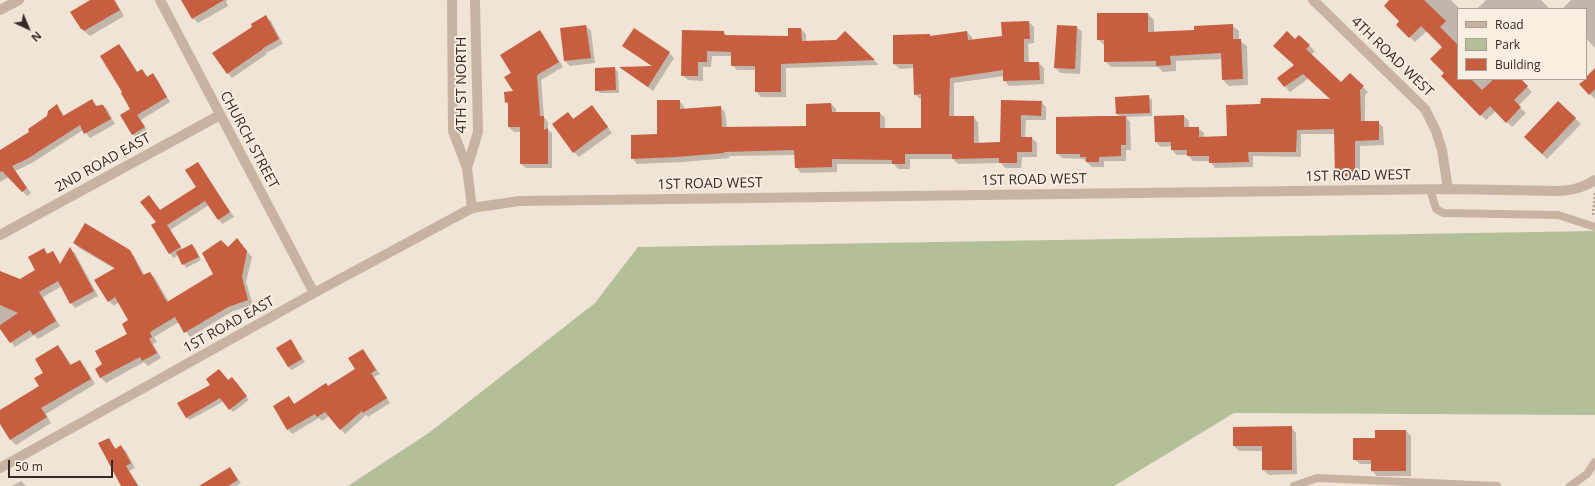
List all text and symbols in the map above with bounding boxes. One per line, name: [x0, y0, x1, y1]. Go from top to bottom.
north arrow: [8, 8, 48, 48]
legend: [1457, 8, 1587, 80]
street label: 4TH ROAD WEST: [1347, 13, 1437, 101]
text: Road: [1495, 16, 1524, 33]
text: N: [28, 28, 45, 45]
text: Park: [1495, 36, 1520, 53]
street label: 4TH ST NORTH: [454, 37, 470, 133]
text: Building: [1495, 56, 1540, 73]
street label: CHURCH STREET: [216, 88, 282, 192]
street label: 2ND ROAD EAST: [52, 130, 154, 196]
street label: 1ST ROAD WEST: [1305, 167, 1411, 185]
street label: 1ST ROAD WEST: [981, 171, 1087, 189]
street label: 1ST ROAD WEST: [657, 175, 763, 193]
street label: 1ST ROAD EAST: [181, 293, 277, 357]
scale bar: [10, 452, 115, 478]
text: 50 m: [15, 458, 43, 475]

